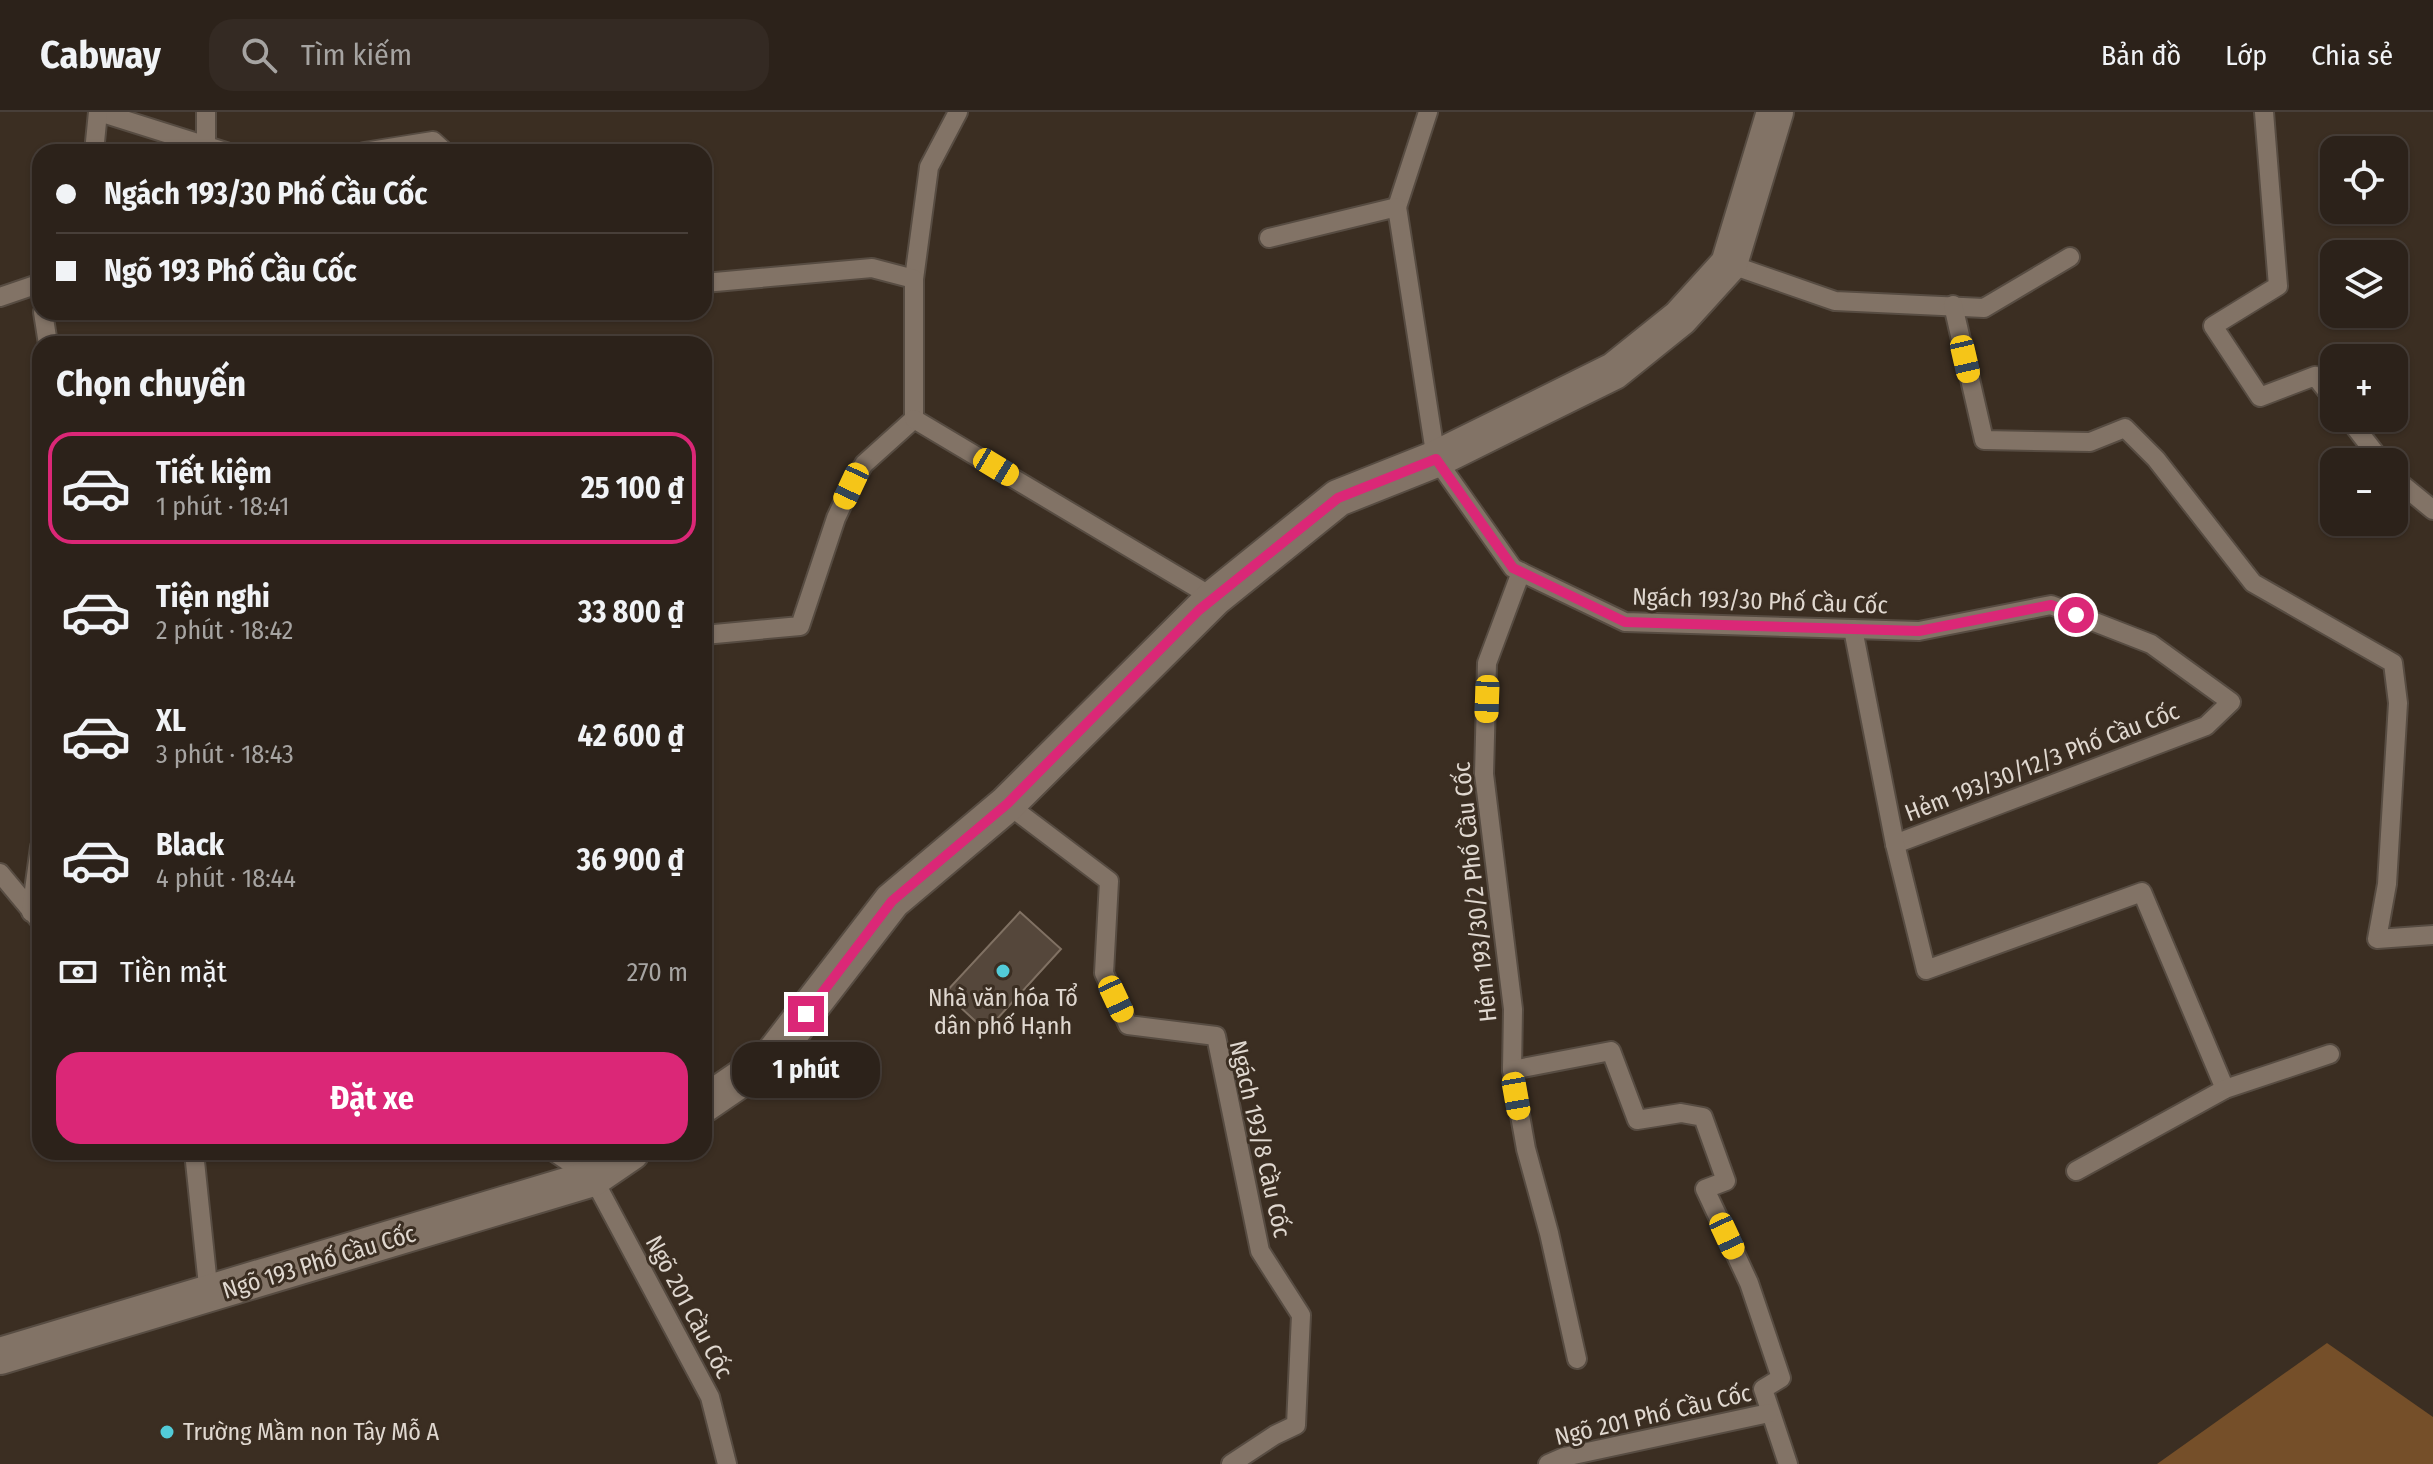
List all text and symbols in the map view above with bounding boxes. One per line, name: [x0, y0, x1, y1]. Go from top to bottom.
search box: [209, 19, 769, 91]
text: Cabway: [40, 32, 161, 78]
icon: search: [237, 33, 281, 77]
text: Tìm kiếm: [301, 37, 412, 73]
text: Bản đồ: [2101, 39, 2181, 72]
text: Lớp: [2225, 39, 2267, 72]
text: Chia sẻ: [2311, 39, 2393, 72]
map controls: [2320, 136, 2408, 536]
button: locate: [2320, 136, 2408, 224]
text: Ngách 193/30 Phố Cầu Cốc: [104, 176, 427, 212]
button: layers: [2320, 240, 2408, 328]
text: Ngõ 193 Phố Cầu Cốc: [104, 253, 357, 289]
car: [1948, 333, 1982, 385]
button: +: [2320, 344, 2408, 432]
text: Chọn chuyến: [56, 362, 246, 406]
car: [969, 444, 1023, 490]
button: −: [2320, 448, 2408, 536]
icon: car: [60, 452, 132, 524]
text: Tiết kiệm: [156, 455, 272, 491]
car: [830, 459, 872, 513]
text: 25 100 ₫: [581, 470, 684, 506]
text: 1 phút · 18:41: [156, 491, 289, 522]
icon: car: [60, 576, 132, 648]
text: Tiện nghi: [156, 579, 270, 615]
street label: Ngách 193/30 Phố Cầu Cốc: [1632, 583, 1888, 619]
text: 33 800 ₫: [578, 594, 684, 630]
route start: [2058, 597, 2094, 633]
text: 2 phút · 18:42: [156, 615, 293, 646]
car: [1474, 675, 1500, 723]
street label: Hẻm 193/30/12/3 Phố Cầu Cốc: [1901, 697, 2183, 827]
icon: car: [60, 700, 132, 772]
text: XL: [156, 703, 186, 739]
text: 42 600 ₫: [578, 718, 684, 754]
text: 3 phút · 18:43: [156, 739, 294, 770]
street label: Hẻm 193/30/2 Phố Cầu Cốc: [1447, 761, 1503, 1023]
icon: car: [60, 824, 132, 896]
text: Black: [156, 827, 224, 863]
text: 36 900 ₫: [577, 842, 684, 878]
text: 4 phút · 18:44: [156, 863, 296, 894]
icon: cash: [56, 950, 100, 994]
text: Tiền mặt: [120, 954, 227, 990]
text: 270 m: [627, 957, 688, 988]
marker: Nhà văn hóa Tổ dân phố Hạnh: [994, 962, 1012, 980]
car: [1095, 972, 1137, 1026]
place label: Nhà văn hóa Tổ dân phố Hạnh: [928, 982, 1078, 1040]
route end: [788, 996, 824, 1032]
street label: Ngách 193/8 Cầu Cốc: [1224, 1038, 1296, 1240]
callout: 1 phút: [732, 1042, 880, 1098]
button: Đặt xe: [56, 1052, 688, 1144]
text: 1 phút: [773, 1054, 839, 1085]
car: [1500, 1070, 1532, 1122]
car: [1706, 1209, 1748, 1263]
street label: Ngõ 193 Phố Cầu Cốc: [219, 1219, 419, 1305]
street label: Ngõ 201 Cầu Cốc: [640, 1231, 738, 1383]
street label: Ngõ 201 Phố Cầu Cốc: [1552, 1379, 1754, 1451]
place label: Trường Mầm non Tây Mỗ A: [183, 1418, 440, 1446]
marker: Trường Mầm non Tây Mỗ A: [158, 1423, 176, 1441]

